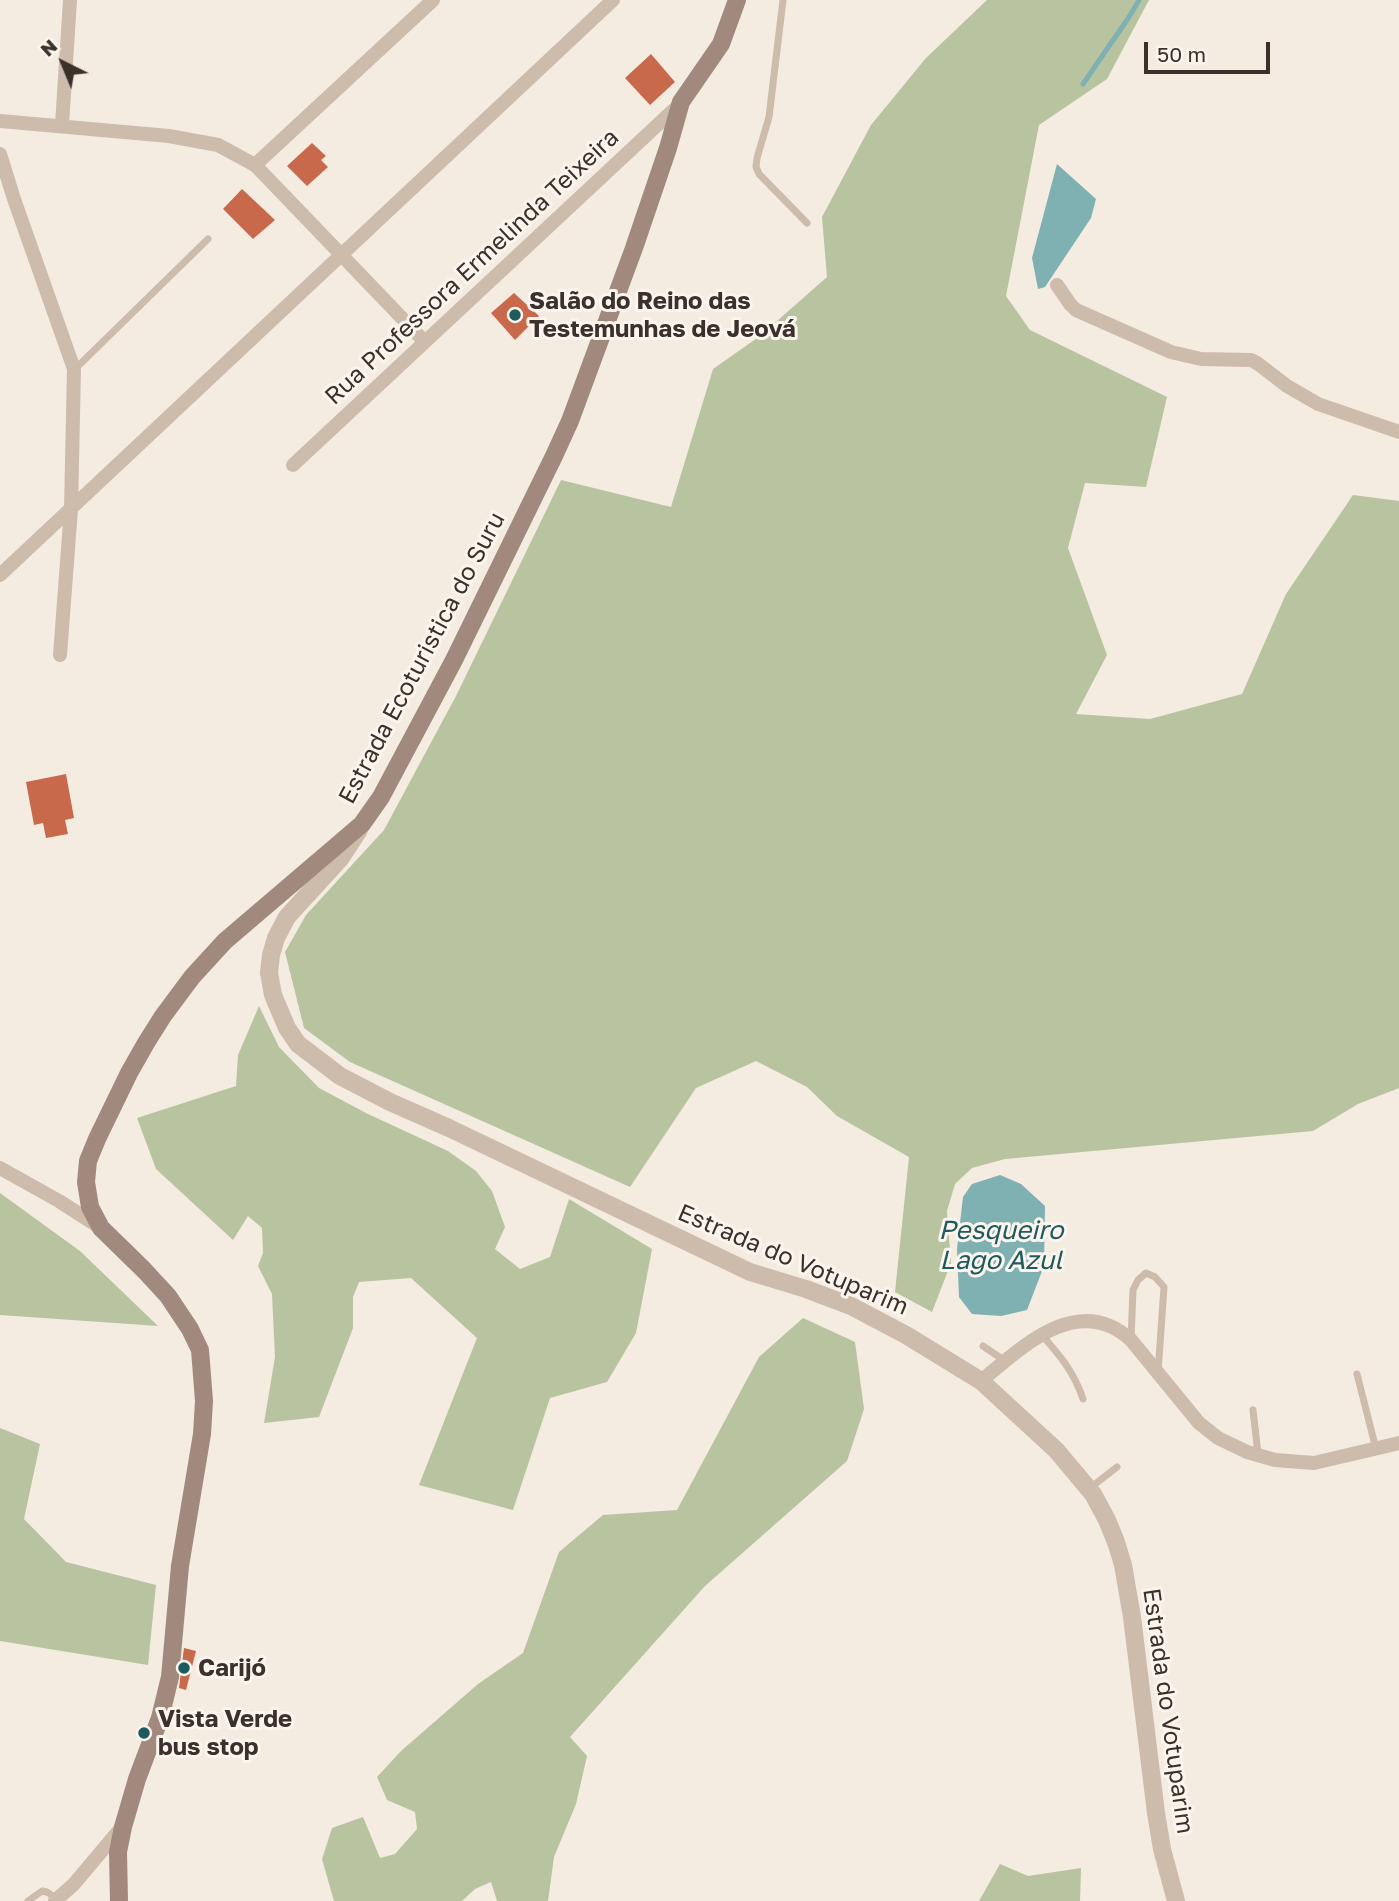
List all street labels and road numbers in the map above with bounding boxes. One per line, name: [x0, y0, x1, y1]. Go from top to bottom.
street label: Rua Professora Ermelinda Teixeira: [319, 123, 625, 411]
street label: Estrada Ecoturistica do Suru: [333, 507, 511, 809]
street label: Estrada do Votuparim: [673, 1198, 913, 1322]
street label: Estrada do Votuparim: [1137, 1586, 1199, 1836]

